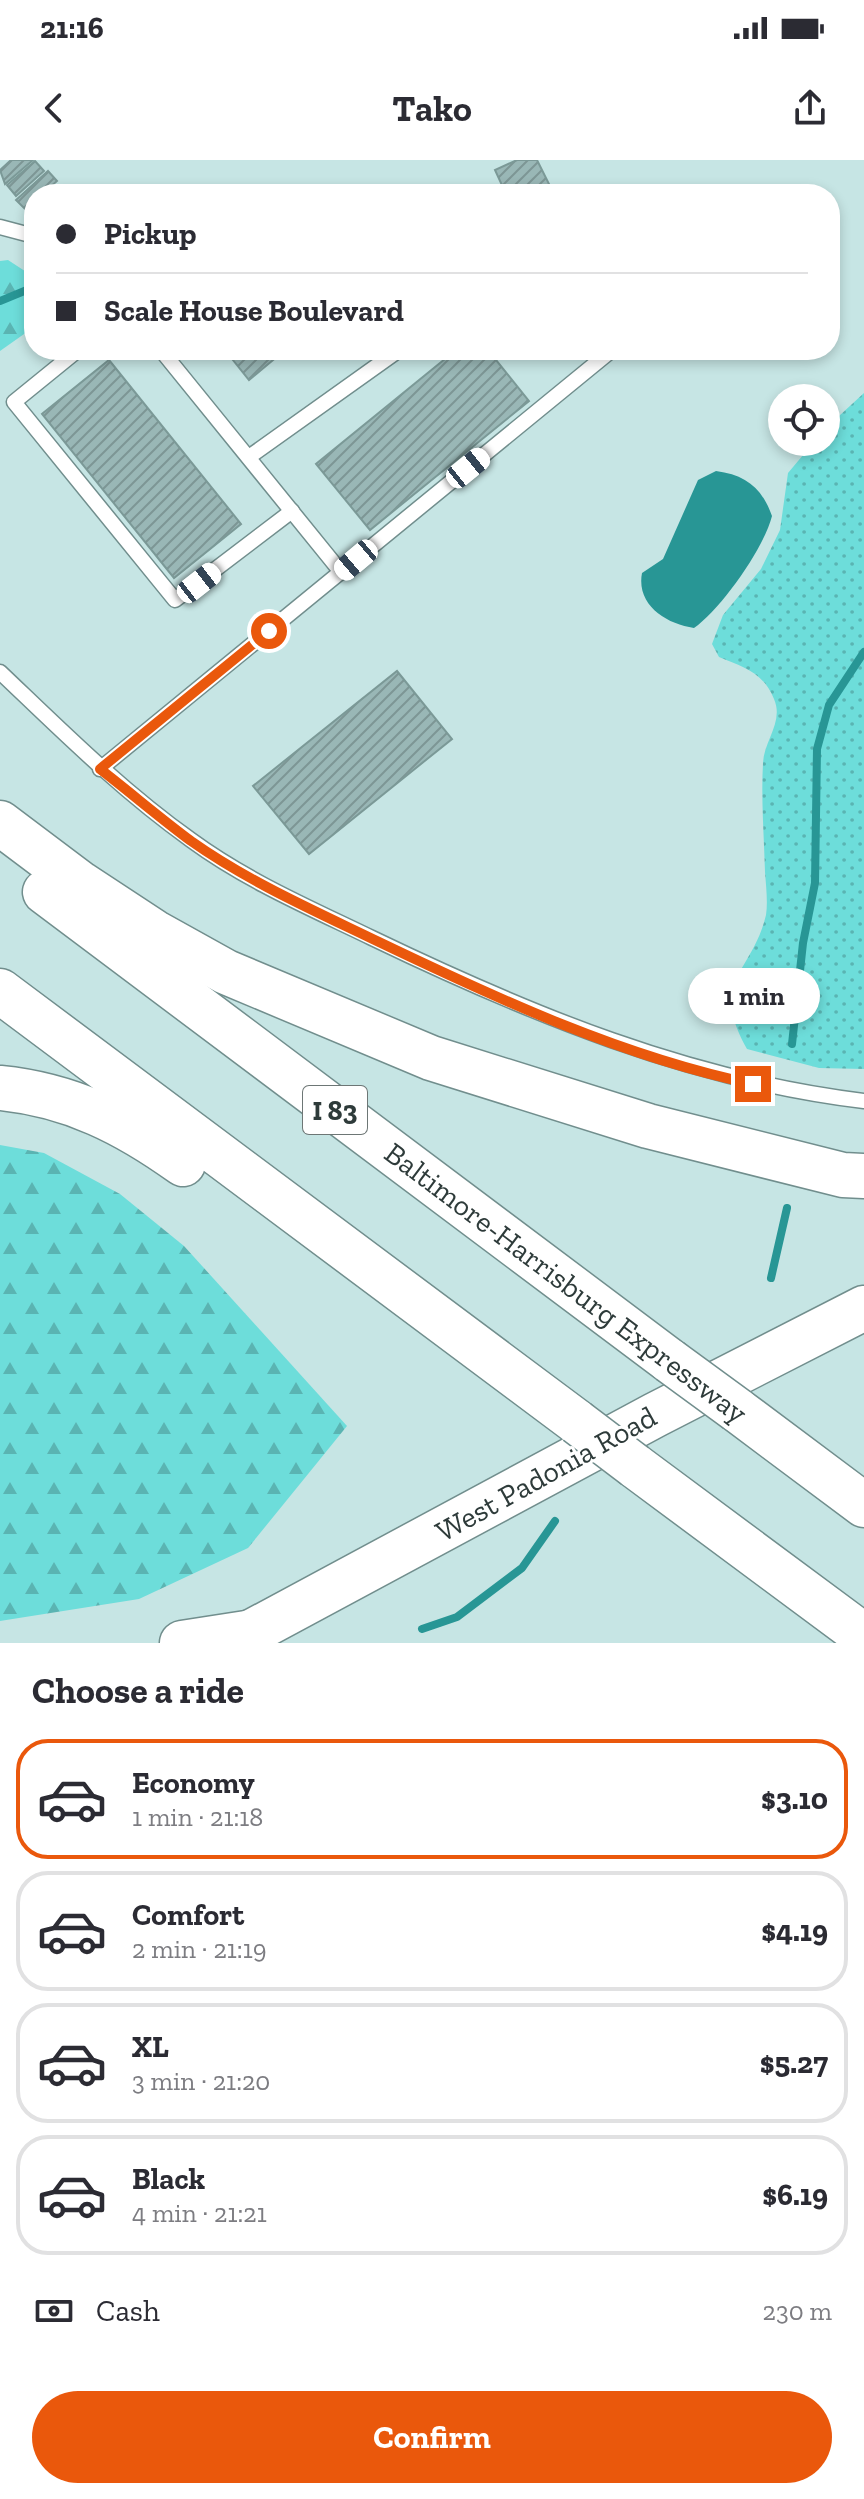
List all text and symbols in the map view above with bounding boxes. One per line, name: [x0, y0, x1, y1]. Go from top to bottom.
text: 21:16: [40, 10, 104, 46]
icon: back: [32, 86, 76, 130]
icon: share: [788, 86, 832, 130]
text: Tako: [392, 87, 472, 130]
text: Pickup: [104, 216, 196, 252]
text: Scale House Boulevard: [104, 293, 404, 329]
map controls: [768, 384, 840, 456]
button: locate: [768, 384, 840, 456]
car: [442, 444, 494, 492]
car: [330, 535, 382, 585]
car: [173, 559, 225, 607]
route start: [251, 613, 287, 649]
callout: 1 min: [687, 968, 819, 1024]
text: 1 min: [723, 980, 785, 1012]
route end: [735, 1066, 771, 1102]
road number: I 83: [303, 1086, 367, 1134]
street label: Baltimore-Harrisburg Expressway: [378, 1135, 755, 1432]
street label: West Padonia Road: [429, 1398, 663, 1550]
text: Choose a ride: [32, 1669, 244, 1712]
icon: car: [36, 1763, 108, 1835]
text: Economy: [132, 1765, 255, 1801]
text: $3.10: [761, 1781, 828, 1817]
text: 1 min · 21:18: [132, 1801, 263, 1833]
icon: car: [36, 1895, 108, 1967]
text: Comfort: [132, 1897, 244, 1933]
text: $4.19: [761, 1913, 828, 1949]
text: 2 min · 21:19: [132, 1933, 266, 1965]
icon: car: [36, 2027, 108, 2099]
text: XL: [132, 2029, 169, 2065]
text: $5.27: [760, 2045, 828, 2081]
text: 3 min · 21:20: [132, 2065, 270, 2097]
icon: car: [36, 2159, 108, 2231]
text: Black: [132, 2161, 205, 2197]
text: $6.19: [762, 2177, 828, 2213]
text: 4 min · 21:21: [132, 2197, 267, 2229]
icon: cash: [32, 2289, 76, 2333]
text: Cash: [96, 2293, 160, 2329]
text: 230 m: [763, 2295, 832, 2327]
button: Confirm: [32, 2391, 832, 2483]

